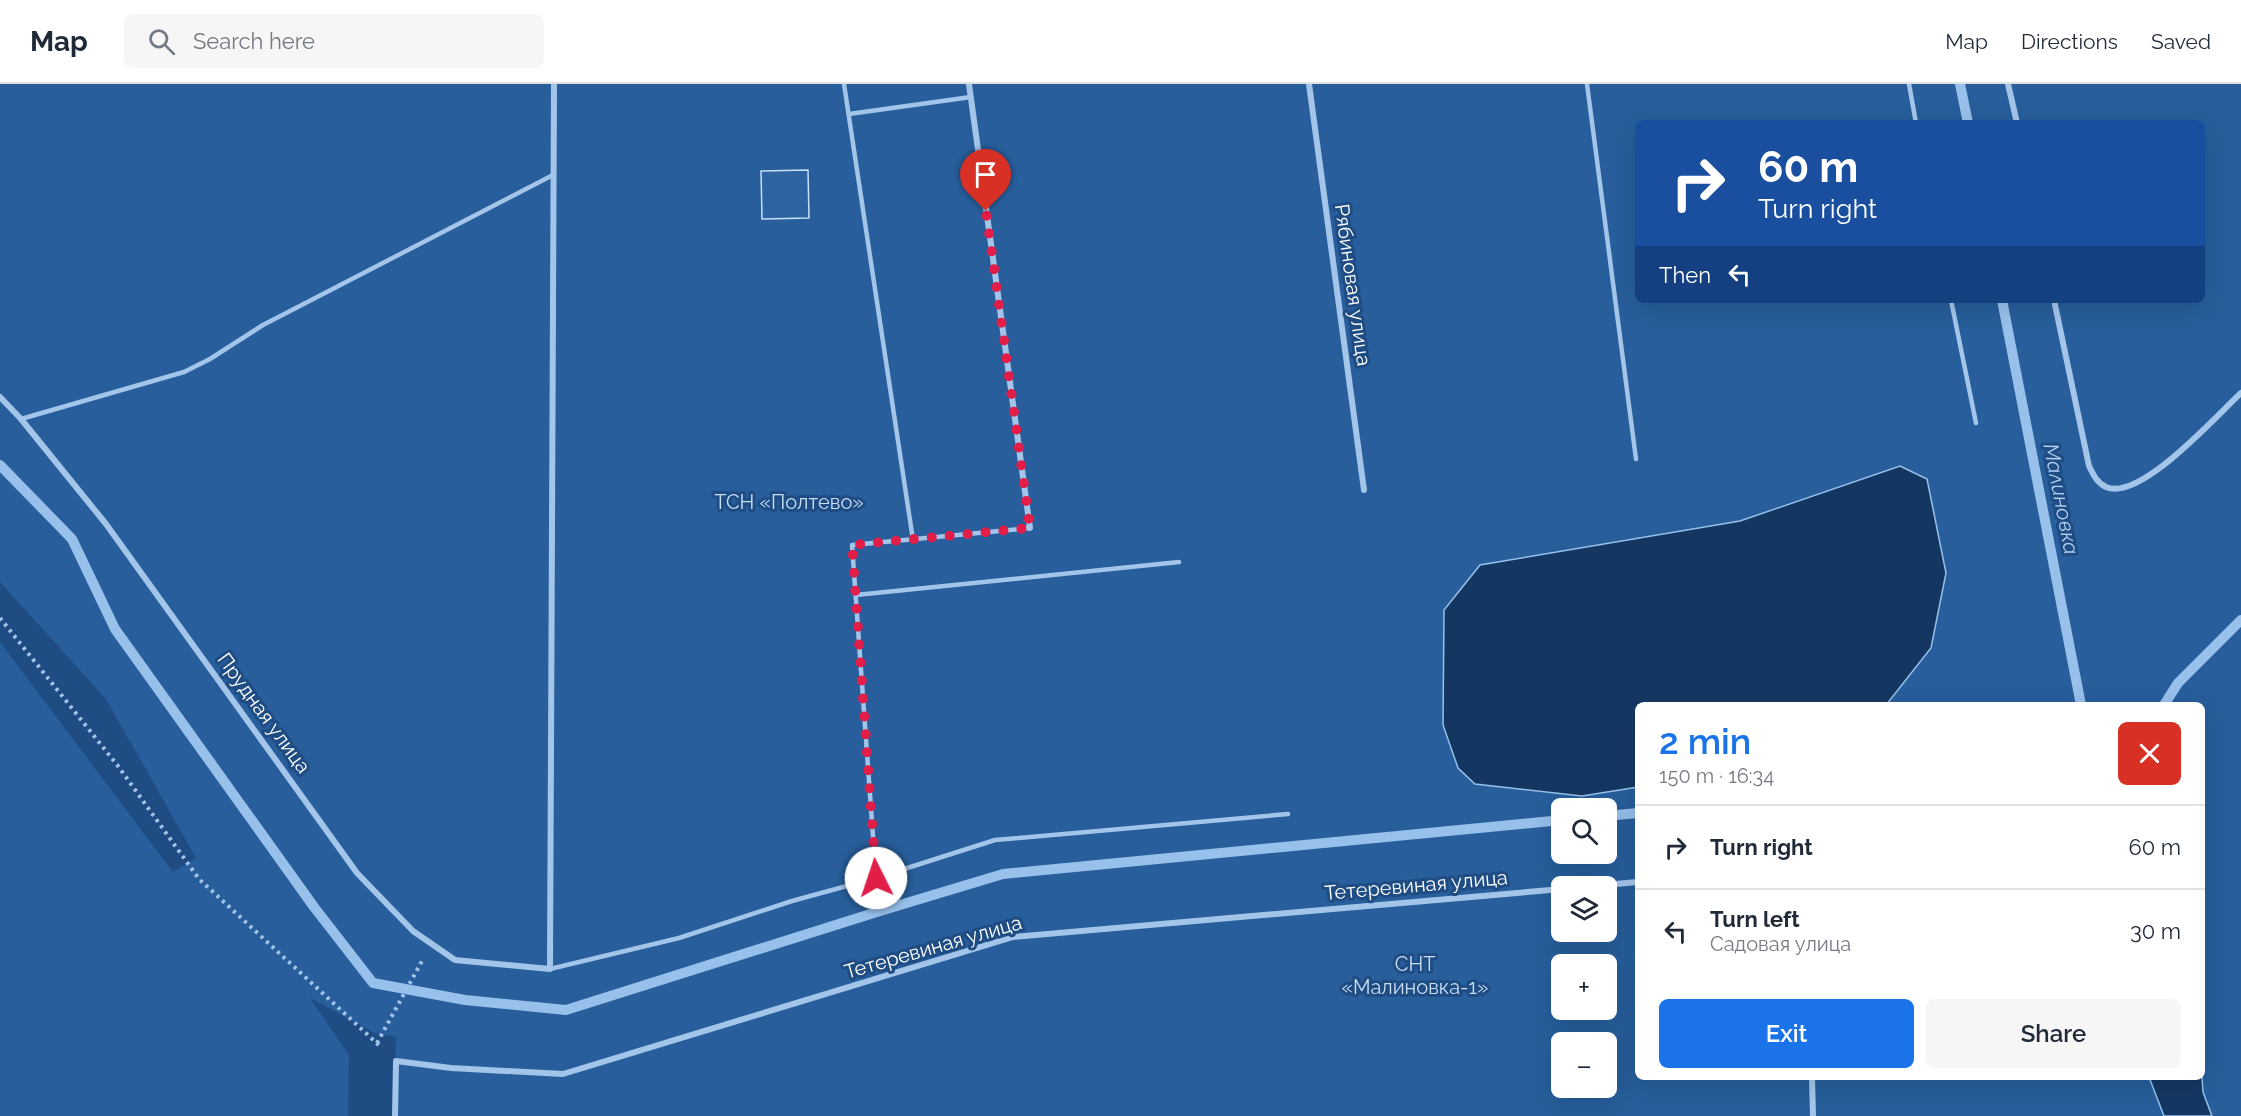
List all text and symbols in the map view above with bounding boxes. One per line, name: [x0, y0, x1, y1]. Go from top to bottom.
search box: [124, 14, 544, 68]
text: Map: [30, 25, 88, 58]
icon: search: [145, 25, 178, 58]
text: Search here: [193, 28, 315, 54]
text: Map: [1945, 29, 1988, 54]
text: Directions: [2021, 29, 2118, 54]
text: Saved: [2151, 29, 2211, 54]
text: 60 m: [1758, 143, 1858, 192]
icon: right: [1659, 144, 1737, 222]
pin: [960, 149, 1011, 211]
icon: arrive: [969, 158, 1002, 191]
text: Turn right: [1758, 193, 1877, 224]
street label: Рябиновая улица: [1330, 202, 1376, 368]
icon: left: [1723, 258, 1756, 291]
text: Then: [1659, 262, 1711, 288]
water label: Малиновка: [2038, 441, 2085, 557]
park label: ТСН «Полтево»: [714, 490, 864, 514]
street label: Прудная улица: [212, 648, 316, 778]
text: 2 min: [1659, 720, 1751, 762]
button: close: [2118, 722, 2181, 785]
text: 150 m · 16:34: [1659, 764, 1774, 788]
map controls: [1551, 798, 1617, 1098]
button: search: [1551, 798, 1617, 864]
icon: right: [1659, 831, 1692, 864]
text: Turn right: [1710, 834, 1813, 860]
text: 60 m: [2128, 834, 2181, 860]
position arrow: [844, 846, 908, 910]
street label: Тетеревиная улица: [1323, 865, 1509, 905]
button: layers: [1551, 876, 1617, 942]
text: Turn left: [1710, 906, 1800, 932]
street label: Тетеревиная улица: [841, 910, 1025, 984]
icon: left: [1659, 915, 1692, 948]
text: 30 m: [2130, 918, 2181, 944]
text: Садовая улица: [1710, 932, 1851, 956]
park label: СНТ «Малиновка-1»: [1342, 952, 1488, 999]
button: +: [1551, 954, 1617, 1020]
button: Exit: [1659, 999, 1914, 1068]
button: Share: [1926, 999, 2181, 1068]
button: −: [1551, 1032, 1617, 1098]

